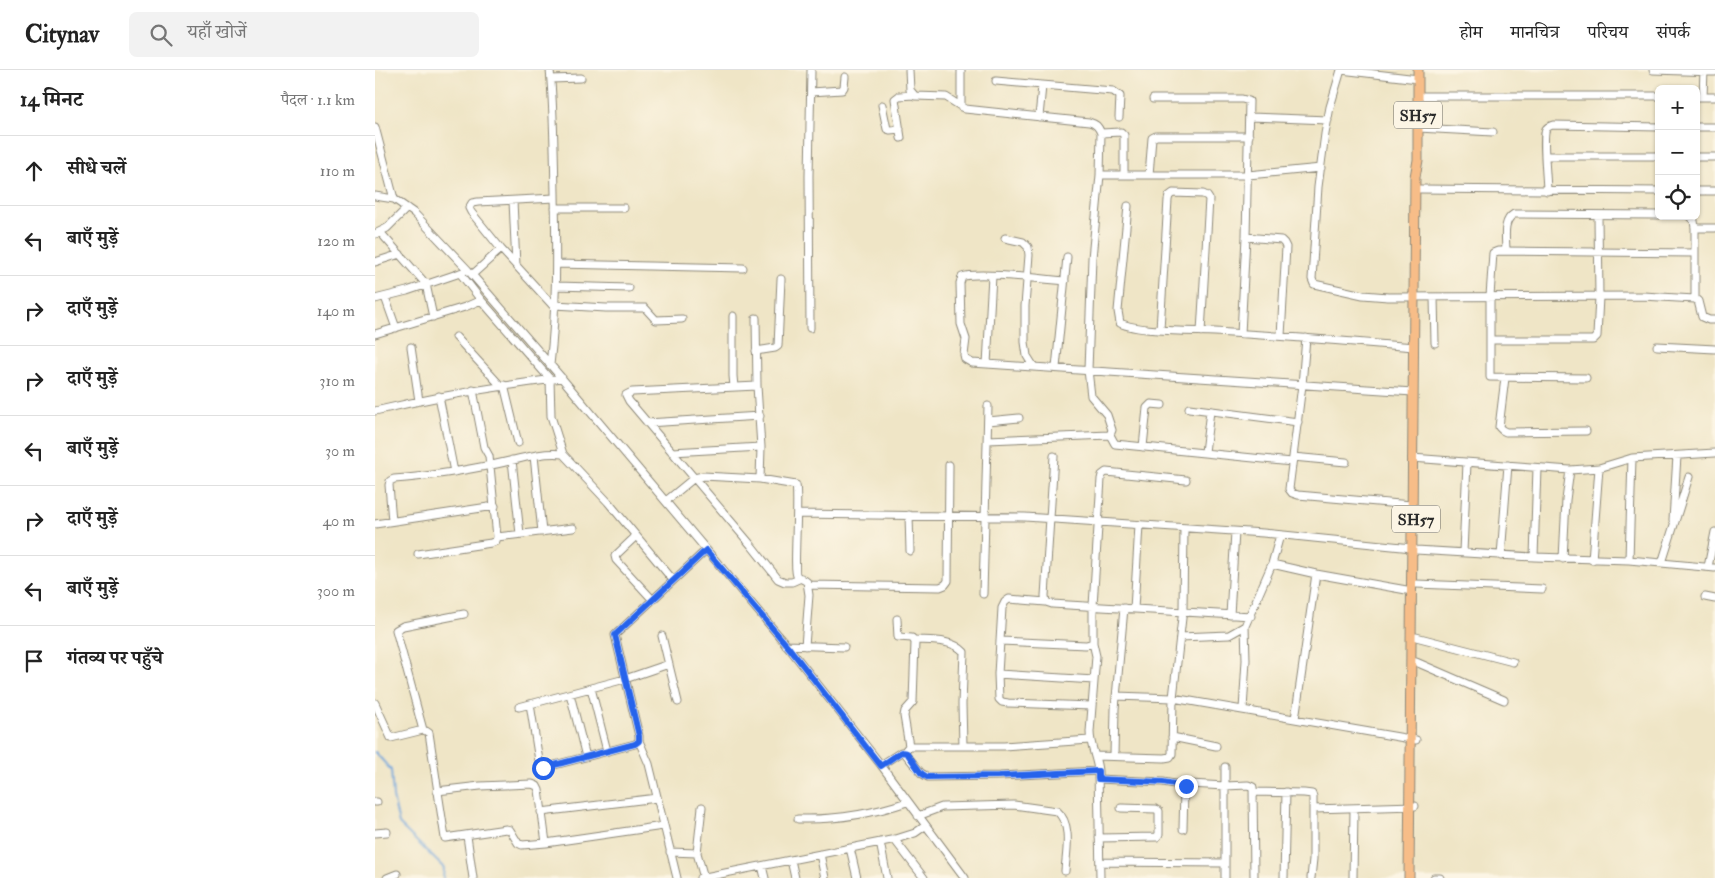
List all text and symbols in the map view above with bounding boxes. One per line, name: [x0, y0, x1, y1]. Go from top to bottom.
search box: [129, 12, 479, 57]
text: Citynav: [25, 19, 99, 50]
text: यहाँ खोजें: [187, 20, 247, 44]
icon: search: [147, 21, 175, 49]
text: होम: [1460, 21, 1483, 44]
text: मानचित्र: [1511, 21, 1559, 44]
text: परिचय: [1587, 21, 1628, 44]
text: संपर्क: [1656, 21, 1690, 44]
map controls: [1655, 85, 1700, 220]
button: +: [1655, 85, 1700, 130]
text: 14 मिनट: [20, 86, 83, 113]
text: पैदल · 1.1 km: [281, 90, 355, 110]
road number: SH57: [1394, 102, 1442, 128]
button: −: [1655, 130, 1700, 175]
text: सीधे चलें: [67, 156, 126, 180]
icon: ahead: [20, 157, 48, 185]
text: 110 m: [320, 161, 355, 181]
button: locate: [1655, 175, 1700, 220]
text: बाएँ मुड़ें: [67, 226, 118, 250]
icon: left: [20, 227, 48, 255]
text: 120 m: [317, 231, 355, 251]
text: दाएँ मुड़ें: [67, 296, 118, 320]
icon: right: [20, 297, 48, 325]
text: 140 m: [317, 301, 355, 321]
text: दाएँ मुड़ें: [67, 366, 118, 390]
icon: right: [20, 367, 48, 395]
text: 310 m: [319, 371, 355, 391]
text: बाएँ मुड़ें: [67, 436, 118, 460]
icon: left: [20, 437, 48, 465]
text: 30 m: [325, 441, 355, 461]
text: दाएँ मुड़ें: [67, 506, 118, 530]
road number: SH57: [1392, 506, 1440, 532]
icon: right: [20, 507, 48, 535]
text: 40 m: [322, 511, 355, 531]
text: बाएँ मुड़ें: [67, 576, 118, 600]
icon: left: [20, 577, 48, 605]
text: 300 m: [317, 581, 355, 601]
text: गंतव्य पर पहुँचे: [67, 646, 163, 670]
icon: arrive: [20, 647, 48, 675]
route start: [532, 757, 555, 780]
route end: [1175, 775, 1198, 798]

